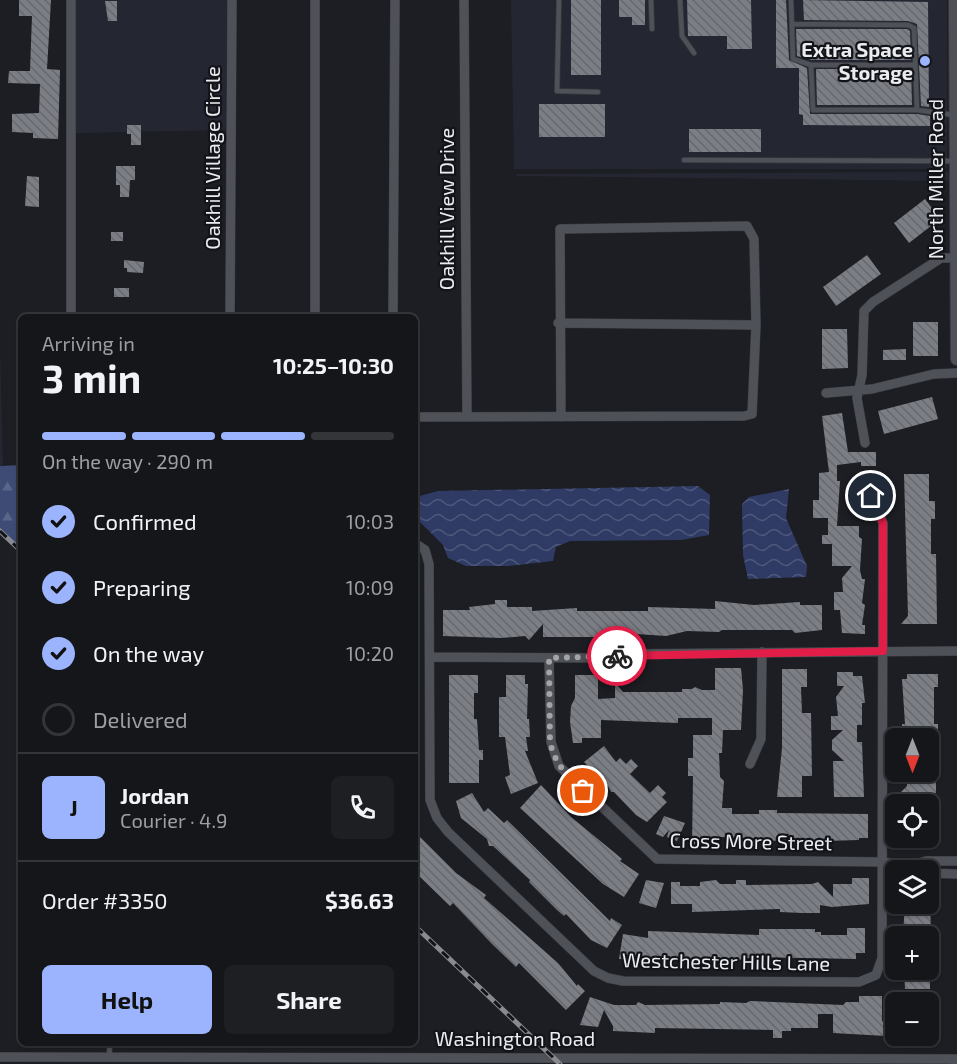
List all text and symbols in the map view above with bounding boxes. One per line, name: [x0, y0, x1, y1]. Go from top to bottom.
place label: Extra Space Storage: [801, 37, 913, 84]
marker: Extra Space Storage: [918, 54, 932, 68]
street label: Oakhill Village Circle: [200, 66, 224, 250]
street label: North Miller Road: [923, 99, 947, 259]
street label: Oakhill View Drive: [434, 128, 458, 290]
text: Arriving in: [42, 331, 135, 355]
text: 10:25–10:30: [273, 352, 394, 378]
text: 3 min: [42, 354, 141, 401]
text: On the way · 290 m: [42, 449, 213, 473]
pin: [845, 470, 896, 521]
icon: home: [854, 479, 887, 512]
icon: check: [42, 505, 75, 538]
text: Confirmed: [93, 508, 197, 534]
text: 10:03: [346, 509, 394, 533]
icon: check: [42, 571, 75, 604]
text: Preparing: [93, 574, 191, 600]
text: 10:09: [346, 575, 394, 599]
courier: [587, 626, 647, 686]
icon: check: [42, 637, 75, 670]
text: On the way: [93, 640, 204, 666]
icon: bike: [601, 640, 634, 673]
text: 10:20: [346, 641, 394, 665]
text: Delivered: [93, 706, 188, 732]
north arrow: [885, 728, 939, 782]
map controls: [885, 728, 939, 1046]
pin: [557, 765, 608, 816]
icon: bag: [566, 774, 599, 807]
button: phone: [331, 776, 394, 839]
text: Jordan: [120, 782, 189, 808]
text: J: [69, 794, 78, 820]
button: locate: [885, 794, 939, 848]
text: Courier · 4.9: [120, 808, 227, 832]
street label: Cross More Street: [669, 828, 833, 854]
button: layers: [885, 860, 939, 914]
text: Order #3350: [42, 887, 168, 913]
text: $36.63: [325, 887, 394, 913]
button: +: [885, 926, 939, 980]
street label: Westchester Hills Lane: [622, 947, 830, 975]
button: Help: [42, 965, 212, 1034]
button: Share: [224, 965, 394, 1034]
button: −: [885, 992, 939, 1046]
street label: Washington Road: [435, 1026, 595, 1050]

